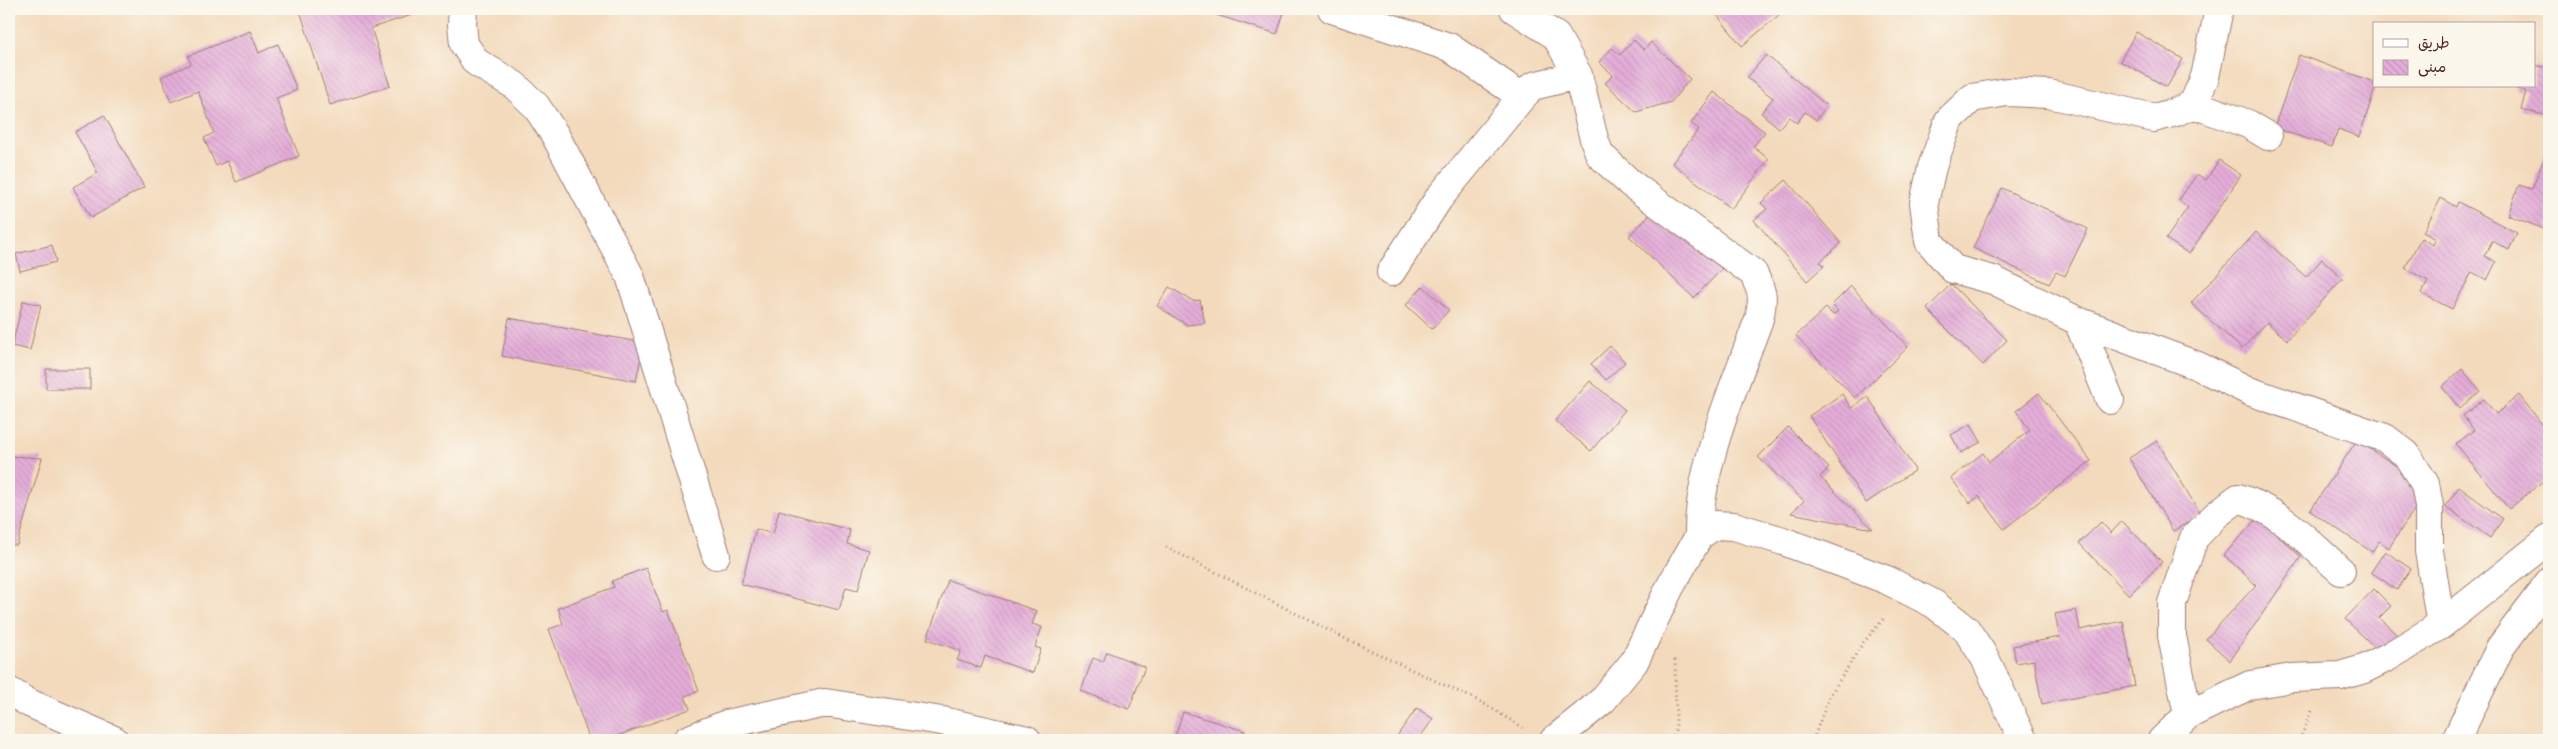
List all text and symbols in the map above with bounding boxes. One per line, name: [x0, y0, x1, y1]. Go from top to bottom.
legend: [2373, 22, 2536, 88]
text: طريق: [2418, 34, 2450, 52]
text: مبنى: [2418, 58, 2446, 77]

